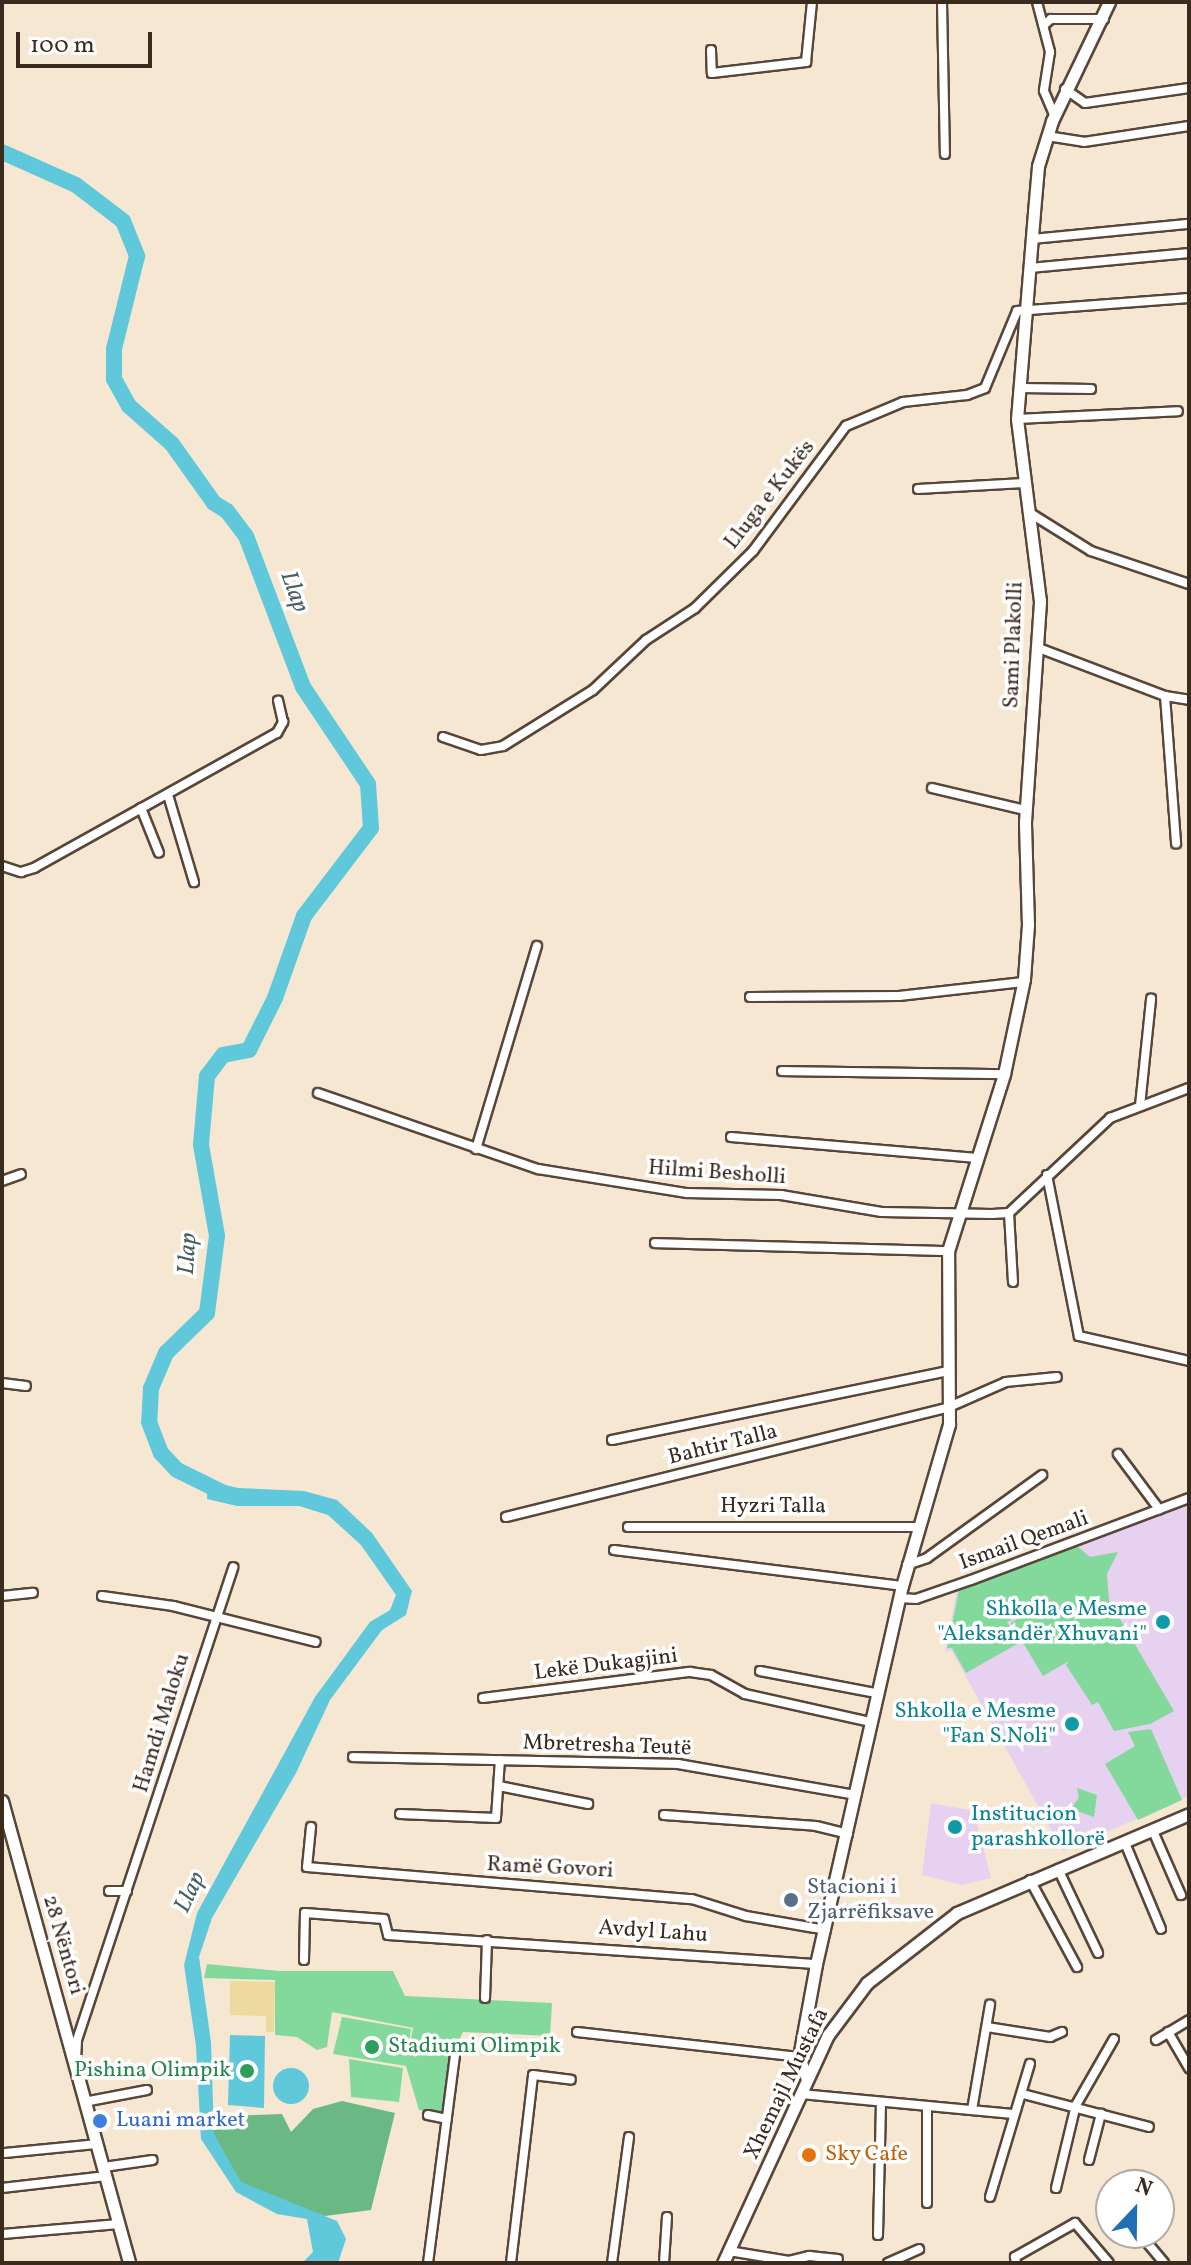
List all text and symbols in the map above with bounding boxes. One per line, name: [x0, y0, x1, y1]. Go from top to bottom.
scale bar: [20, 16, 156, 66]
text: 100 m: [30, 29, 95, 63]
street label: Lluga e Kukës: [719, 435, 821, 555]
water label: Llap: [272, 568, 314, 616]
street label: Sami Plakolli: [999, 581, 1029, 709]
street label: Hilmi Besholli: [647, 1155, 787, 1191]
water label: Llap: [173, 1232, 205, 1276]
street label: Bahtir Talla: [665, 1419, 781, 1471]
street label: Hyzri Talla: [720, 1494, 826, 1520]
street label: Ismail Qemali: [956, 1505, 1092, 1577]
place label: Shkolla e Mesme "Aleksandër Xhuvani": [937, 1596, 1147, 1648]
marker: Shkolla e Mesme "Aleksandër Xhuvani": [1154, 1613, 1172, 1631]
street label: Lekë Dukagjini: [533, 1643, 679, 1687]
street label: Hamdi Maloku: [128, 1650, 196, 1796]
place label: Shkolla e Mesme "Fan S.Noli": [894, 1698, 1056, 1750]
marker: Shkolla e Mesme "Fan S.Noli": [1063, 1715, 1081, 1733]
street label: Mbretresha Teutë: [522, 1730, 692, 1762]
place label: Institucion parashkollorë: [971, 1801, 1105, 1852]
marker: Institucion parashkollorë: [946, 1818, 964, 1836]
street label: Ramë Govori: [486, 1851, 614, 1885]
water label: Llap: [169, 1868, 213, 1918]
place label: Stacioni i Zjarrëfiksave: [807, 1874, 934, 1926]
marker: Stacioni i Zjarrëfiksave: [782, 1891, 800, 1909]
street label: 28 Nëntori: [36, 1892, 90, 1998]
street label: Avdyl Lahu: [597, 1915, 709, 1949]
street label: Xhemajl Mustafa: [739, 2004, 835, 2164]
place label: Stadiumi Olimpik: [388, 2034, 561, 2060]
marker: Stadiumi Olimpik: [363, 2038, 381, 2056]
place label: Pishina Olimpik: [74, 2058, 231, 2084]
marker: Pishina Olimpik: [238, 2062, 256, 2080]
place label: Luani market: [116, 2108, 245, 2134]
marker: Luani market: [91, 2112, 109, 2130]
place label: Sky Cafe: [825, 2142, 909, 2168]
marker: Sky Cafe: [800, 2146, 818, 2164]
north arrow: [1095, 2169, 1175, 2249]
text: N: [1130, 2171, 1157, 2206]

